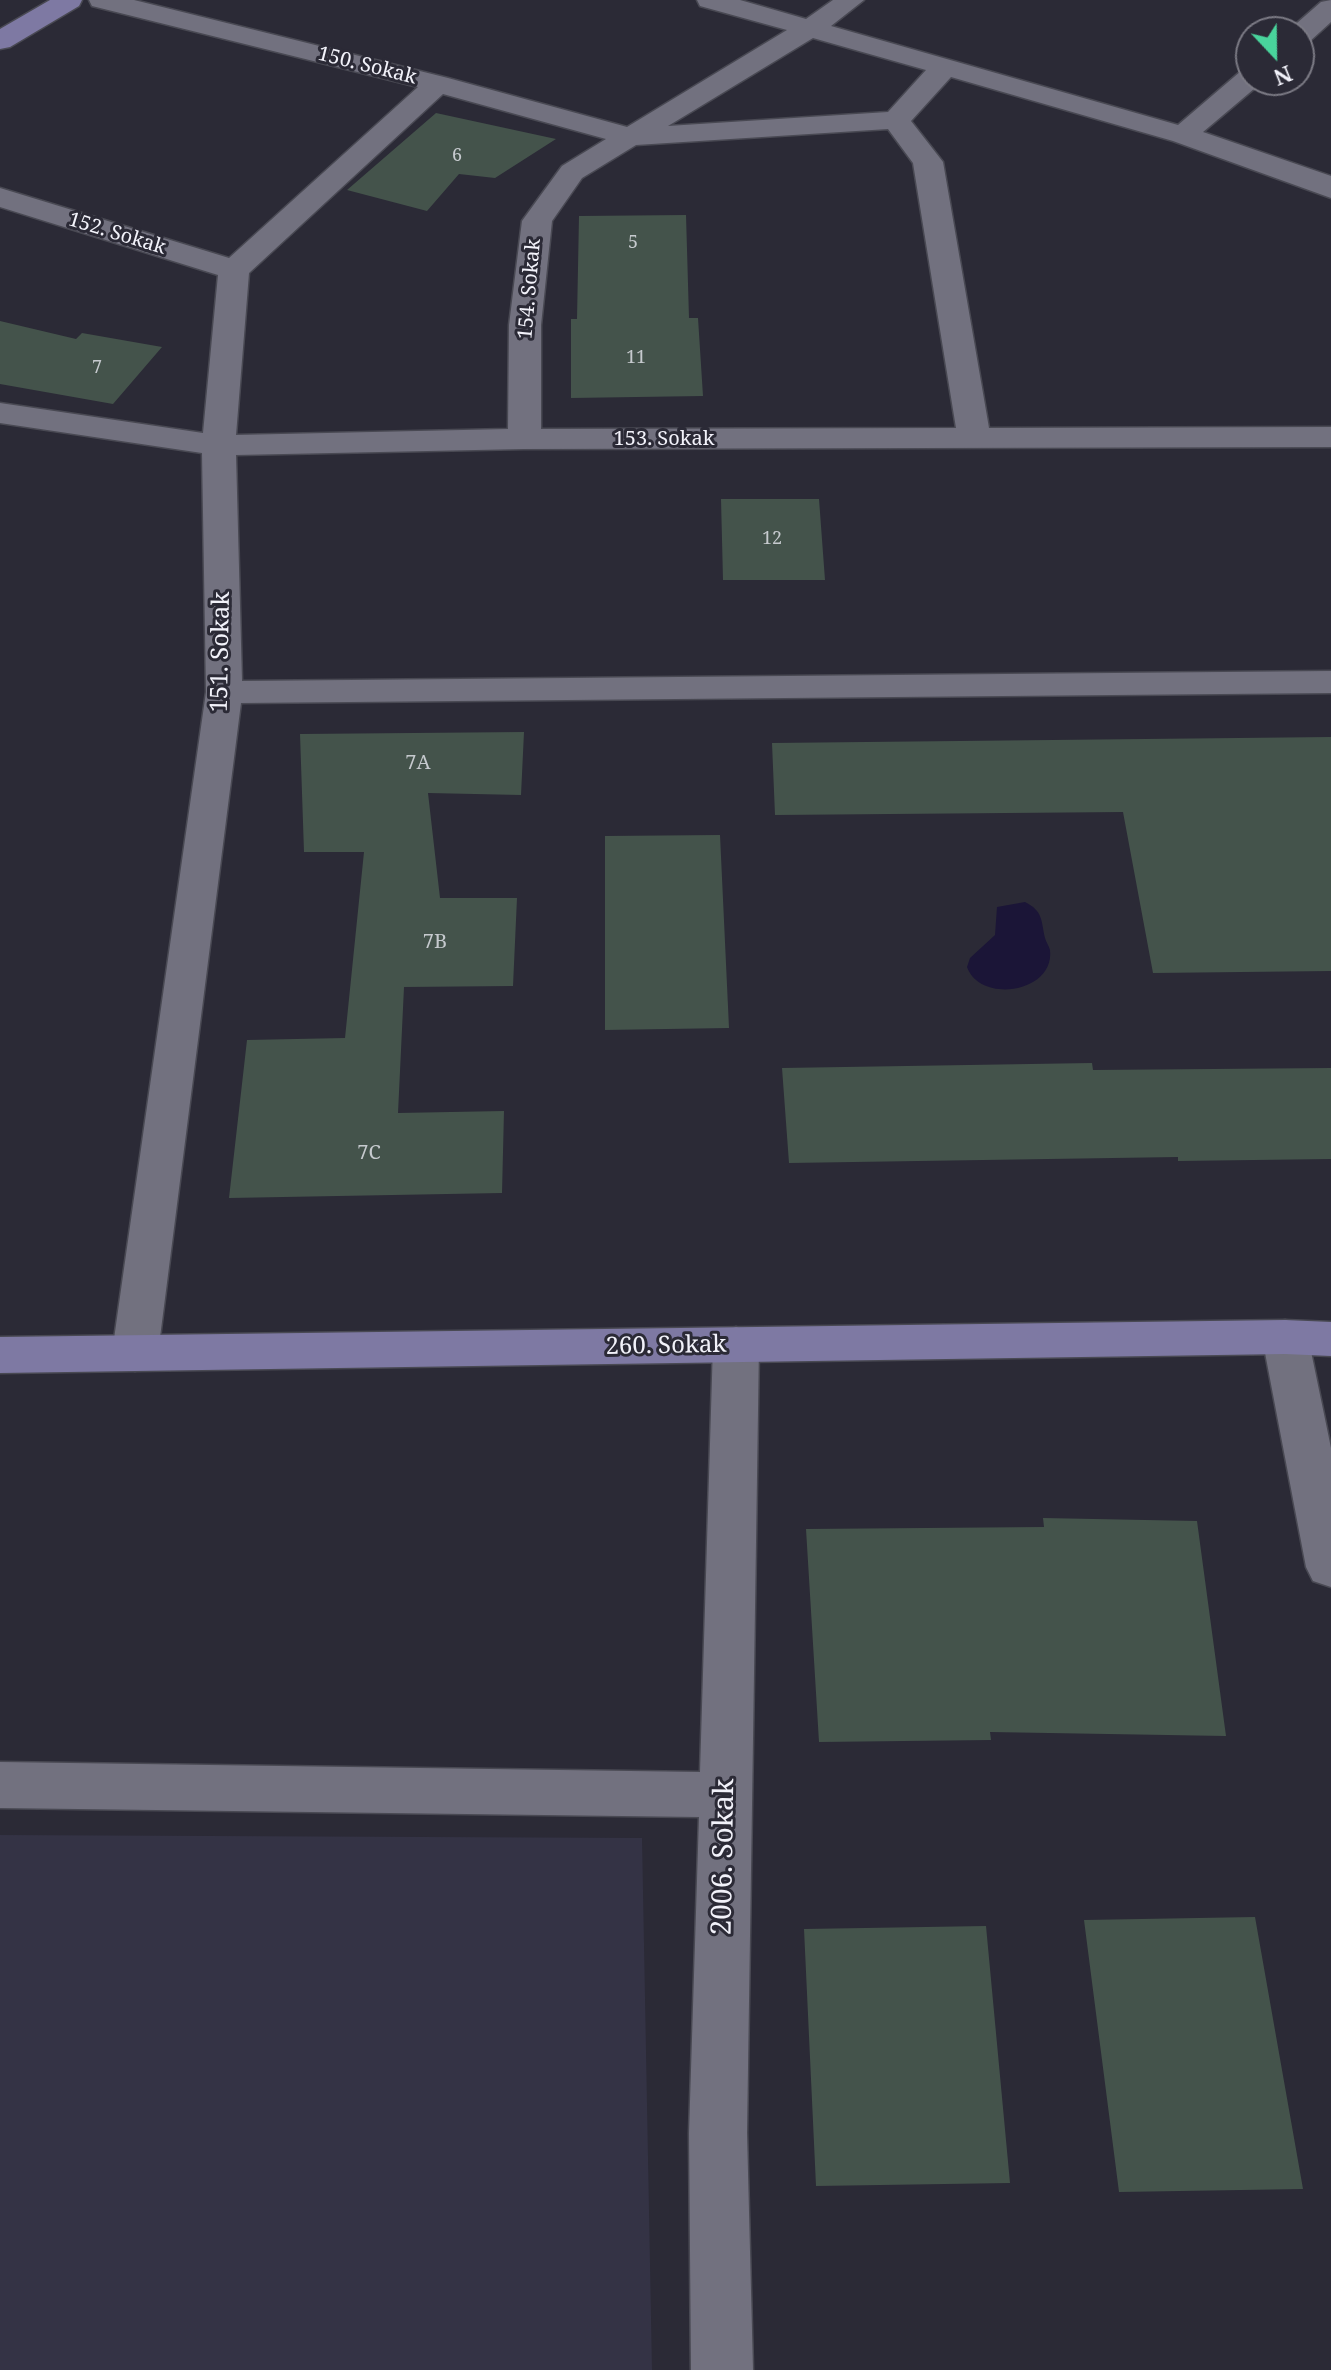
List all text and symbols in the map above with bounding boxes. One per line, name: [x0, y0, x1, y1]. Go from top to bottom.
north arrow: [1235, 16, 1315, 96]
street label: 150. Sokak: [315, 42, 419, 90]
text: N: [1270, 59, 1297, 94]
house number: 6: [452, 145, 462, 167]
street label: 152. Sokak: [65, 208, 169, 260]
house number: 5: [628, 232, 638, 254]
street label: 154. Sokak: [514, 238, 546, 340]
house number: 11: [626, 347, 646, 369]
house number: 7: [92, 357, 102, 379]
street label: 153. Sokak: [614, 427, 714, 451]
house number: 12: [762, 528, 782, 550]
street label: 151. Sokak: [206, 591, 236, 713]
house number: 7A: [405, 751, 431, 775]
house number: 7B: [423, 930, 447, 954]
house number: 7C: [357, 1141, 381, 1165]
street label: 260. Sokak: [605, 1331, 727, 1361]
street label: 2006. Sokak: [706, 1778, 742, 1936]

